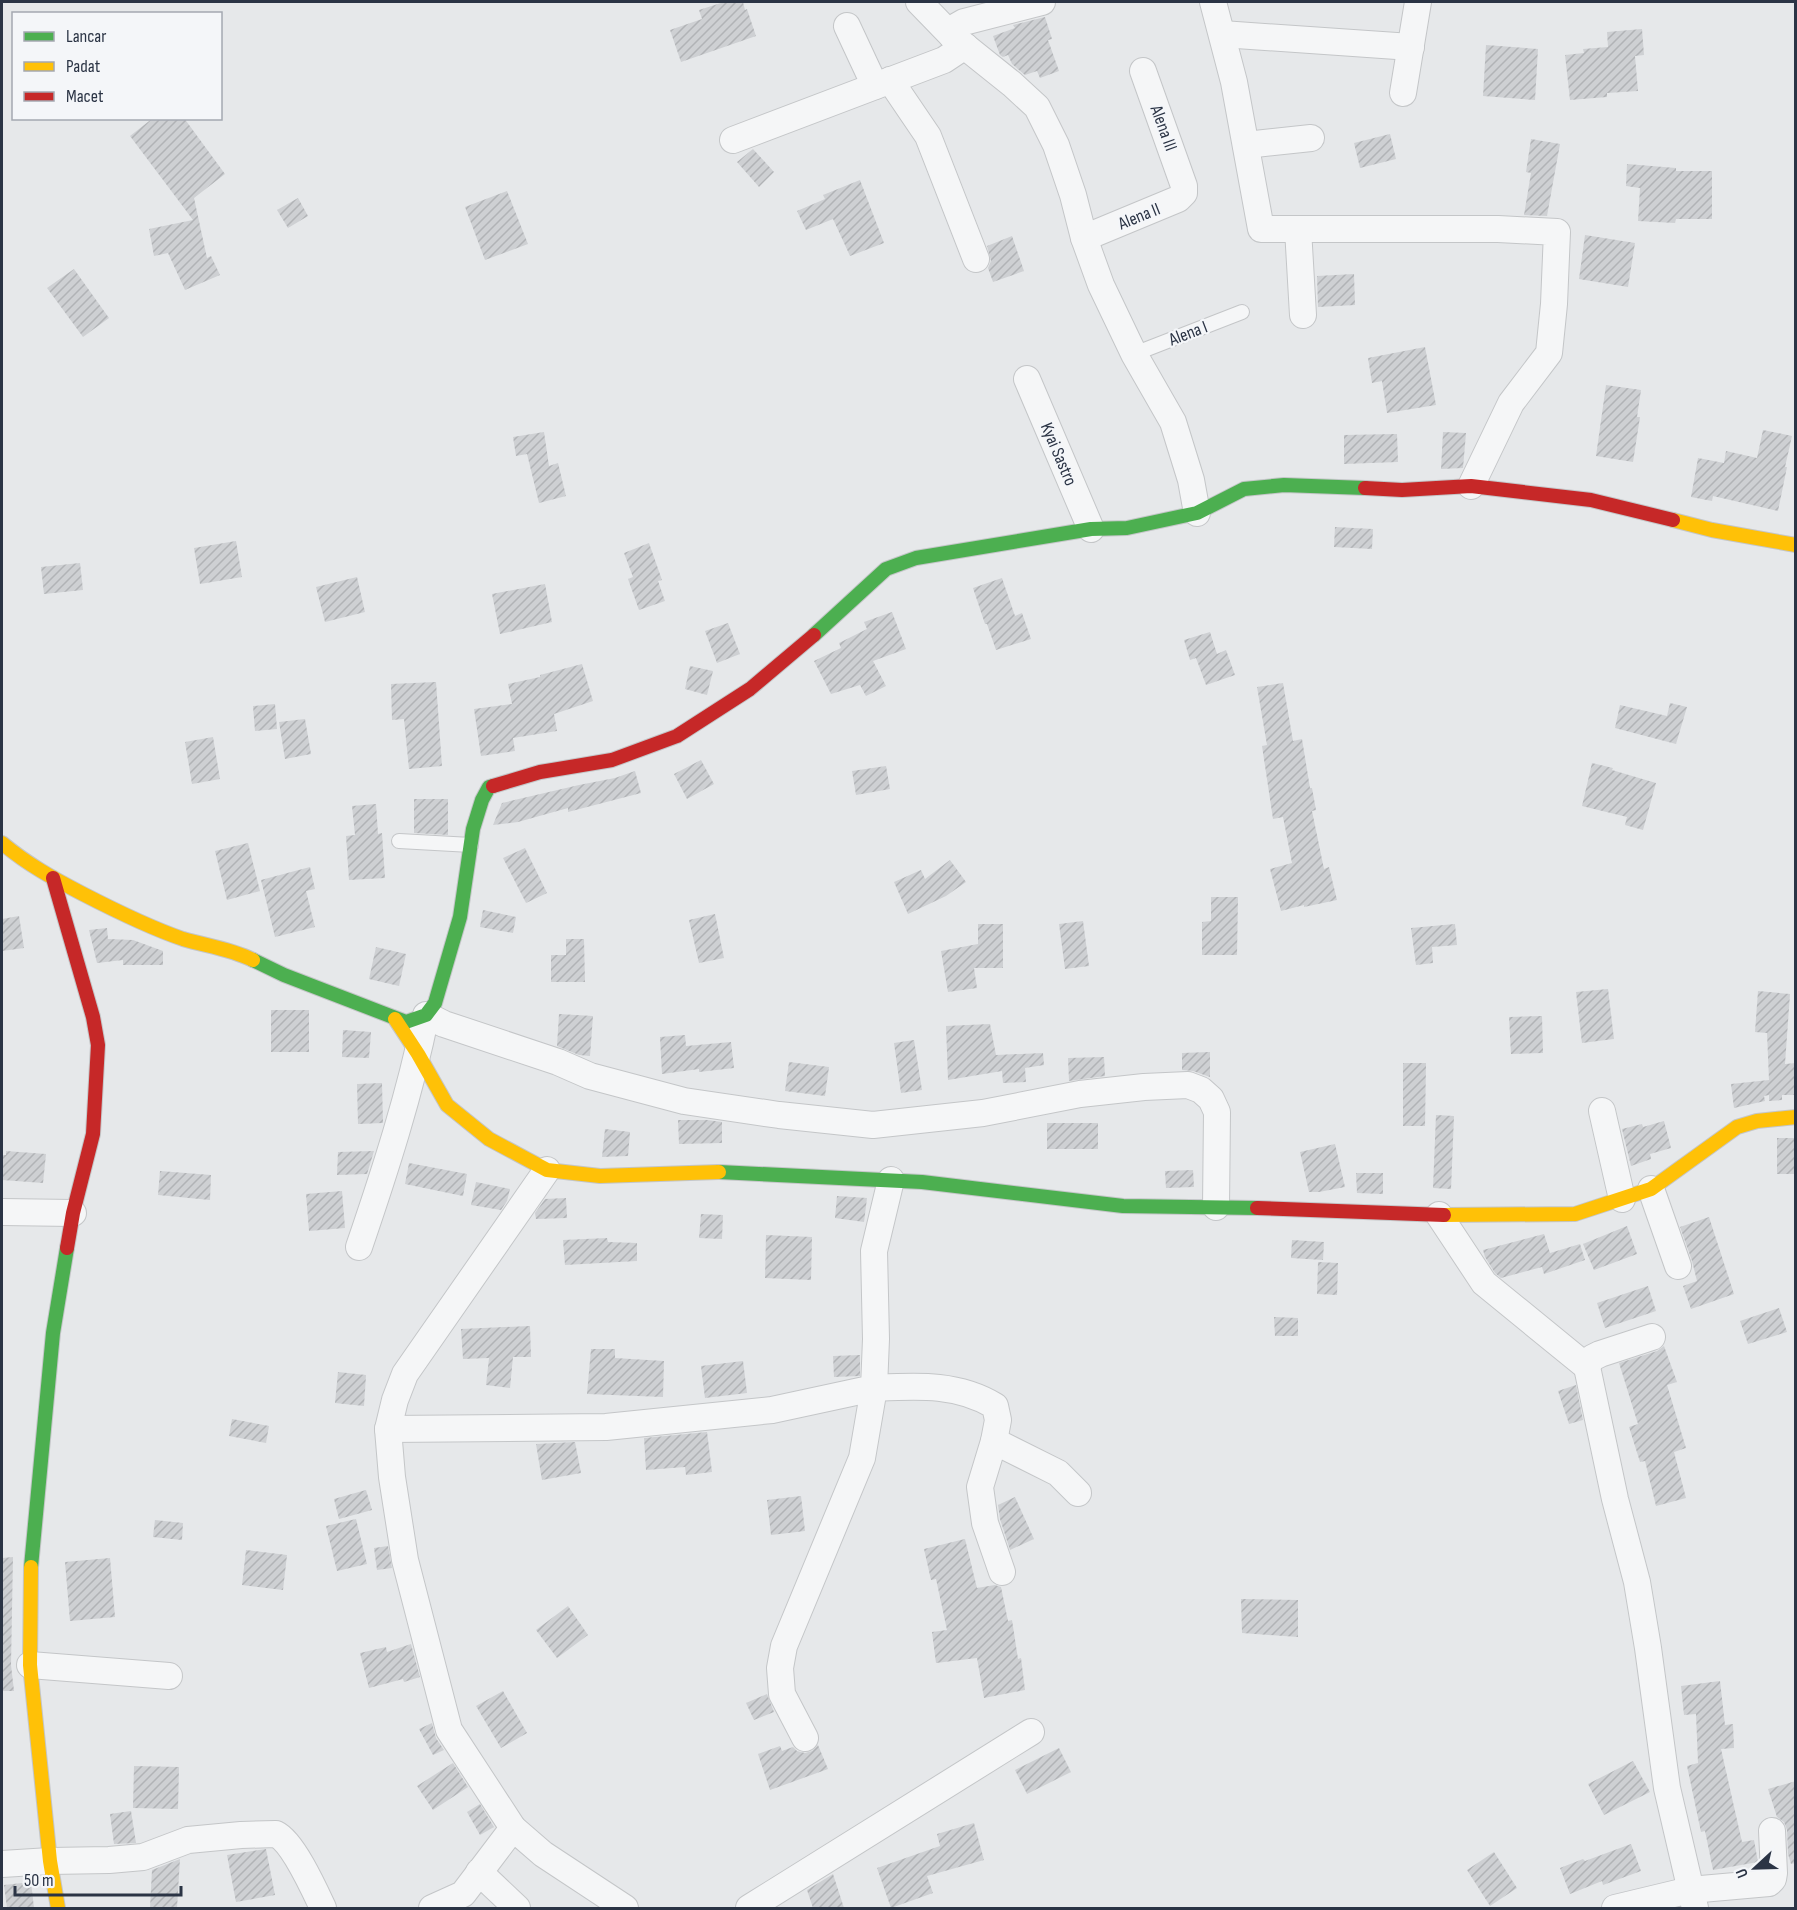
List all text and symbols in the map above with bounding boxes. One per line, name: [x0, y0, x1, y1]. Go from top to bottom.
legend: [12, 12, 222, 120]
text: Lancar: [66, 26, 106, 47]
text: Padat: [66, 56, 101, 77]
text: Macet: [66, 86, 104, 107]
street label: Alena III: [1145, 102, 1181, 154]
street label: Alena II: [1114, 199, 1163, 235]
street label: Alena I: [1165, 317, 1210, 351]
street label: Kyai Sastro: [1036, 420, 1081, 489]
north arrow: [1725, 1838, 1785, 1898]
scale bar: [15, 1859, 182, 1897]
text: U: [1732, 1866, 1753, 1880]
text: 50 m: [24, 1870, 54, 1891]

